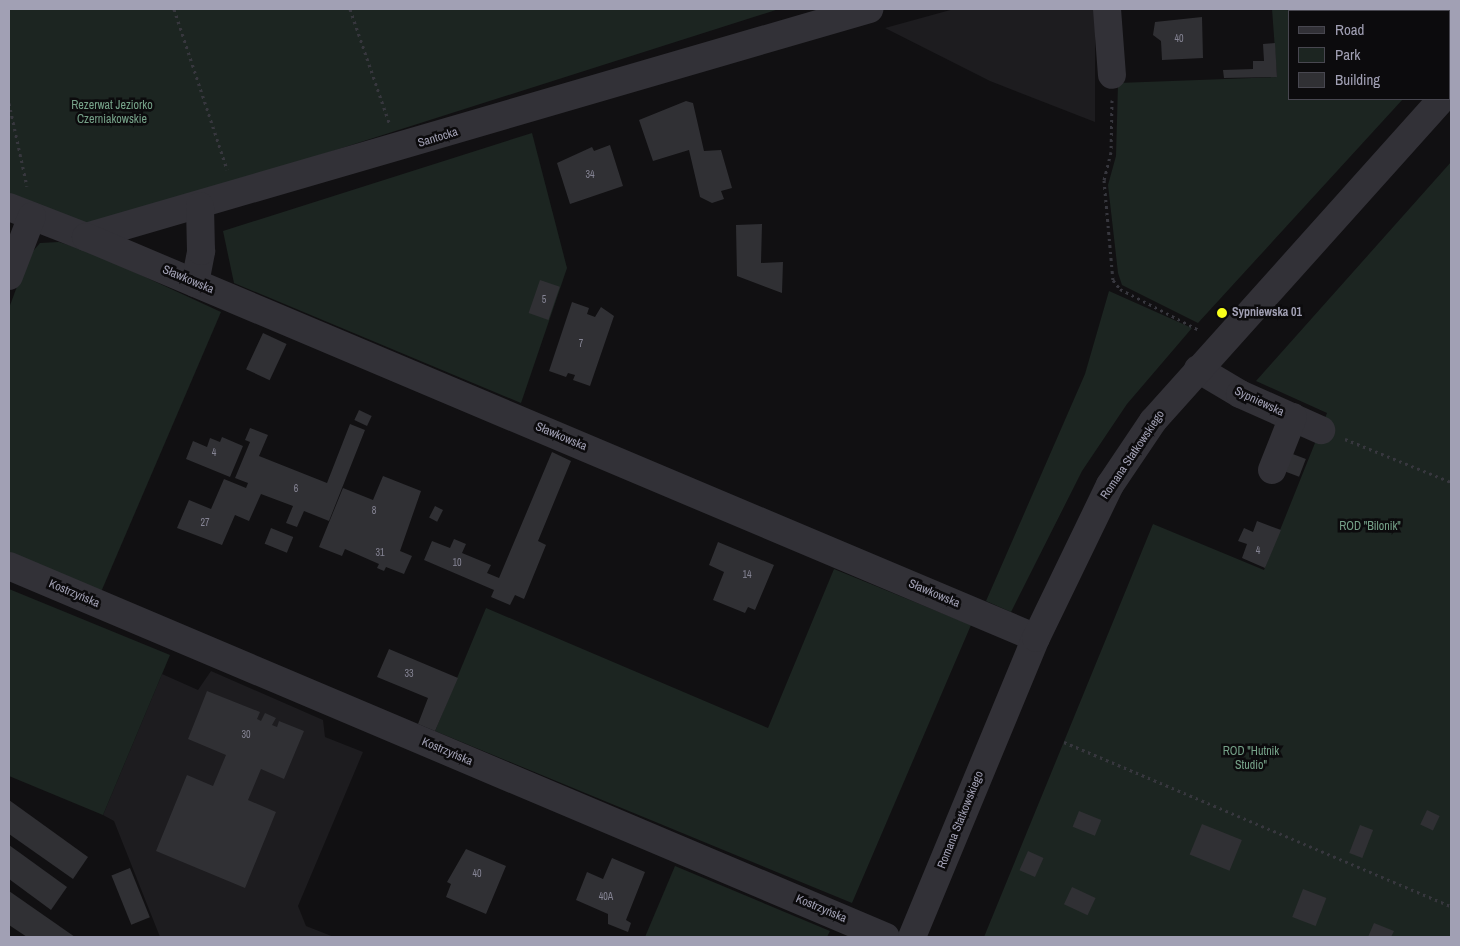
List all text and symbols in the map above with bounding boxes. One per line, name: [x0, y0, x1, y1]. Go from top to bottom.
legend: [1288, 10, 1450, 100]
text: Road: [1335, 19, 1364, 40]
house number: 40: [1174, 33, 1184, 45]
text: Park: [1335, 44, 1360, 65]
text: Building: [1335, 69, 1380, 90]
park label: Rezerwat Jeziorko Czerniakowskie: [71, 99, 153, 127]
street label: Santocka: [416, 125, 460, 151]
house number: 34: [585, 169, 595, 181]
street label: Sławkowska: [160, 263, 216, 297]
house number: 5: [542, 294, 546, 306]
place label: Sypniewska 01: [1232, 306, 1302, 320]
marker: Sypniewska 01: [1216, 307, 1228, 319]
house number: 7: [579, 338, 583, 350]
street label: Sypniewska: [1232, 384, 1286, 420]
street label: Romana Statkowskiego: [1098, 408, 1168, 502]
street label: Sławkowska: [533, 420, 589, 454]
house number: 4: [212, 447, 216, 459]
house number: 6: [294, 483, 298, 495]
house number: 8: [372, 505, 376, 517]
house number: 27: [200, 517, 210, 529]
park label: ROD "Bilonik": [1339, 520, 1401, 534]
house number: 4: [1256, 545, 1260, 557]
house number: 31: [375, 547, 385, 559]
house number: 10: [452, 557, 462, 569]
house number: 14: [742, 569, 752, 581]
street label: Kostrzyńska: [47, 577, 101, 611]
street label: Sławkowska: [906, 577, 962, 611]
house number: 33: [404, 668, 414, 680]
house number: 30: [241, 729, 251, 741]
street label: Kostrzyńska: [420, 735, 474, 769]
park label: ROD "Hutnik Studio": [1223, 745, 1279, 773]
street label: Romana Statkowskiego: [935, 769, 987, 871]
house number: 40: [472, 868, 482, 880]
house number: 40A: [599, 891, 613, 903]
street label: Kostrzyńska: [794, 892, 848, 926]

